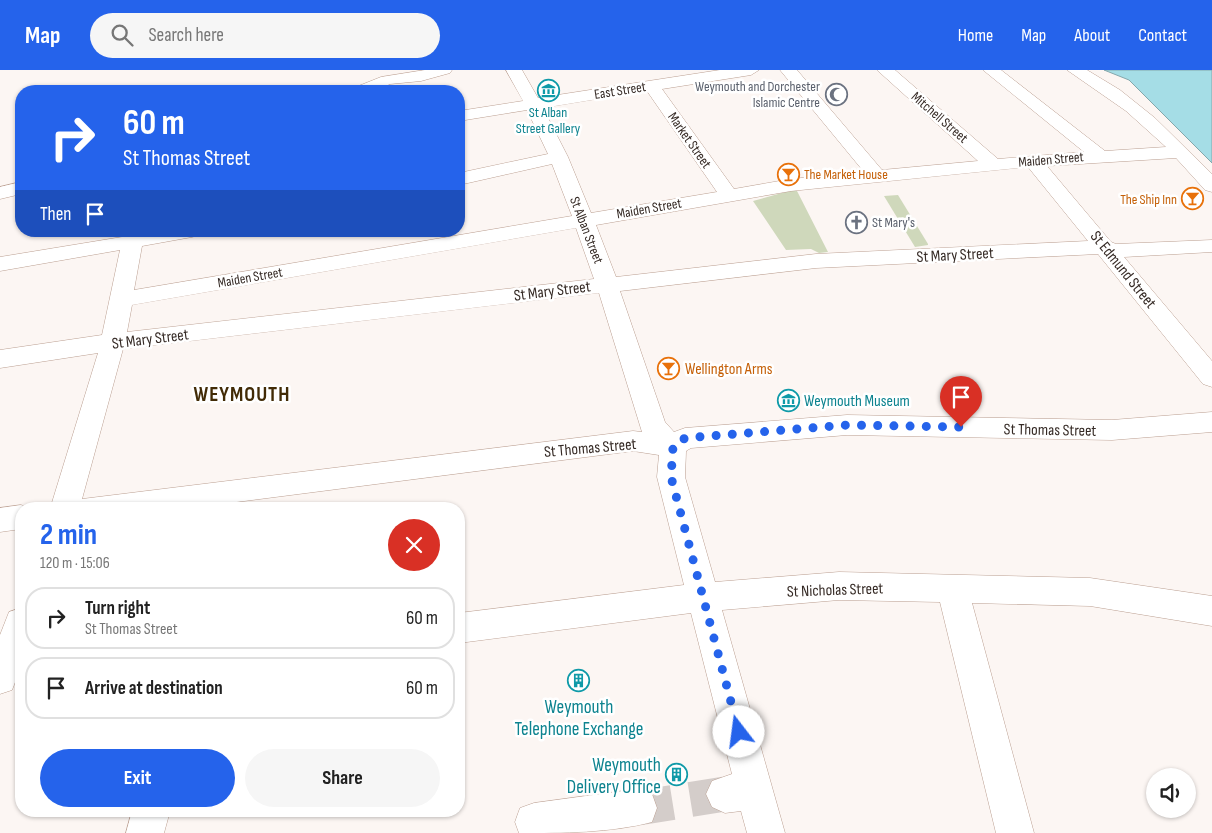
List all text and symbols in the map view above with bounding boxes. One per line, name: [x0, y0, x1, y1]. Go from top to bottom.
search box: [90, 13, 440, 58]
text: Map: [25, 21, 60, 50]
icon: search: [108, 21, 136, 49]
text: Search here: [148, 24, 224, 47]
text: Home: [958, 25, 993, 46]
text: Map: [1021, 25, 1046, 46]
text: About: [1074, 25, 1110, 46]
text: Contact: [1138, 25, 1187, 46]
museum icon: St Alban Street Gallery: [536, 78, 560, 102]
street label: East Street: [593, 78, 647, 103]
place label: Weymouth and Dorchester Islamic Centre: [695, 78, 820, 111]
mosque icon: Weymouth and Dorchester Islamic Centre: [824, 82, 848, 106]
street label: Mitchell Street: [908, 88, 971, 147]
text: 60 m: [123, 102, 185, 145]
place label: St Alban Street Gallery: [516, 104, 581, 137]
icon: right: [40, 105, 105, 170]
street label: Market Street: [664, 109, 715, 172]
text: St Thomas Street: [123, 145, 250, 172]
street label: Maiden Street: [1018, 148, 1084, 171]
bar icon: The Market House: [776, 162, 800, 186]
place label: The Market House: [804, 166, 888, 183]
bar icon: The Ship Inn: [1181, 187, 1205, 211]
place label: The Ship Inn: [1120, 191, 1177, 208]
street label: St Alban Street: [566, 194, 607, 266]
street label: Maiden Street: [615, 194, 683, 223]
icon: arrive: [81, 200, 109, 228]
text: Then: [40, 203, 71, 226]
church icon: St Mary's: [844, 210, 868, 234]
place label: St Mary's: [872, 214, 915, 231]
street label: St Edmund Street: [1086, 227, 1160, 313]
street label: St Mary Street: [916, 244, 994, 267]
street label: Maiden Street: [216, 263, 284, 292]
street label: St Mary Street: [513, 277, 592, 306]
street label: St Mary Street: [111, 325, 190, 354]
bar icon: Wellington Arms: [657, 356, 681, 380]
place label: Wellington Arms: [685, 360, 773, 379]
pin: [940, 376, 982, 427]
district label: WEYMOUTH: [194, 382, 290, 407]
icon: arrive: [947, 383, 975, 411]
museum icon: Weymouth Museum: [776, 388, 800, 412]
place label: Weymouth Museum: [804, 392, 910, 411]
street label: St Thomas Street: [1004, 420, 1097, 441]
street label: St Thomas Street: [543, 435, 637, 462]
text: 2 min: [40, 517, 97, 553]
button: close: [388, 519, 440, 571]
text: 120 m · 15:06: [40, 554, 110, 573]
street label: St Nicholas Street: [787, 579, 884, 602]
text: Turn right: [85, 597, 150, 620]
icon: right: [42, 604, 70, 632]
text: 60 m: [406, 607, 438, 630]
text: St Thomas Street: [85, 620, 178, 639]
building icon: Weymouth Telephone Exchange: [567, 668, 591, 692]
icon: arrive: [42, 674, 70, 702]
text: Arrive at destination: [85, 677, 223, 700]
text: 60 m: [406, 677, 438, 700]
place label: Weymouth Telephone Exchange: [515, 696, 643, 741]
position arrow: [712, 705, 764, 757]
button: Exit: [40, 749, 235, 807]
button: Share: [245, 749, 440, 807]
place label: Weymouth Delivery Office: [567, 754, 661, 799]
building icon: Weymouth Delivery Office: [665, 763, 689, 787]
map controls: [1146, 768, 1196, 818]
button: sound: [1146, 768, 1196, 818]

